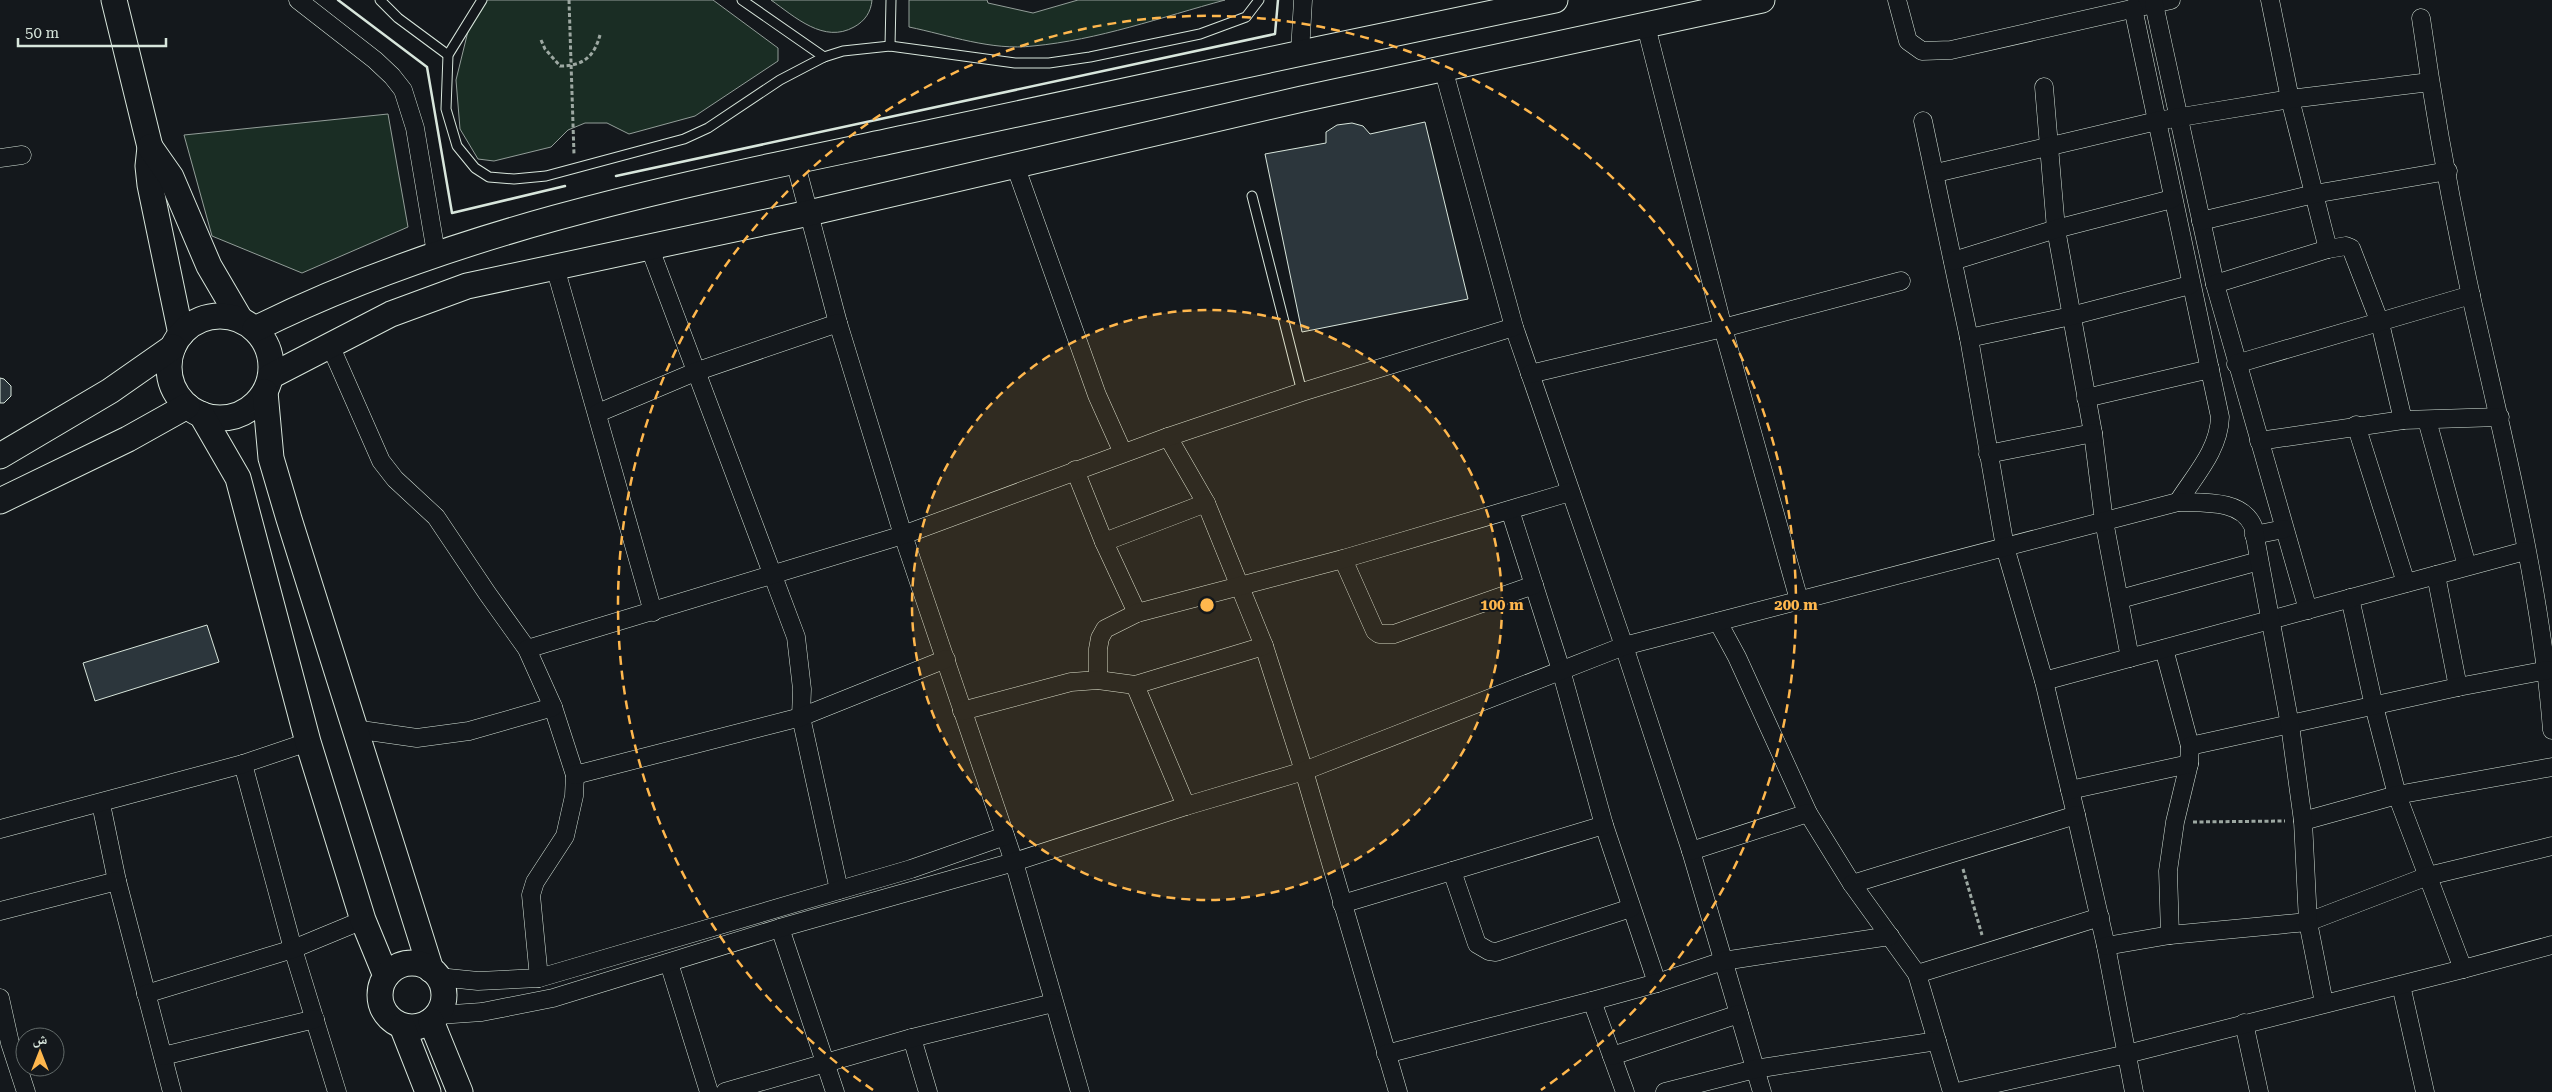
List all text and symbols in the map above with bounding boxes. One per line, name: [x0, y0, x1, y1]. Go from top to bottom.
scale bar: [18, 15, 165, 47]
text: 50 m: [25, 24, 60, 42]
centre of rings: [1198, 596, 1216, 614]
text: 100 m: [1480, 596, 1524, 614]
text: 200 m: [1774, 596, 1818, 614]
north arrow: [15, 1027, 65, 1077]
text: ش: [33, 1031, 48, 1048]

